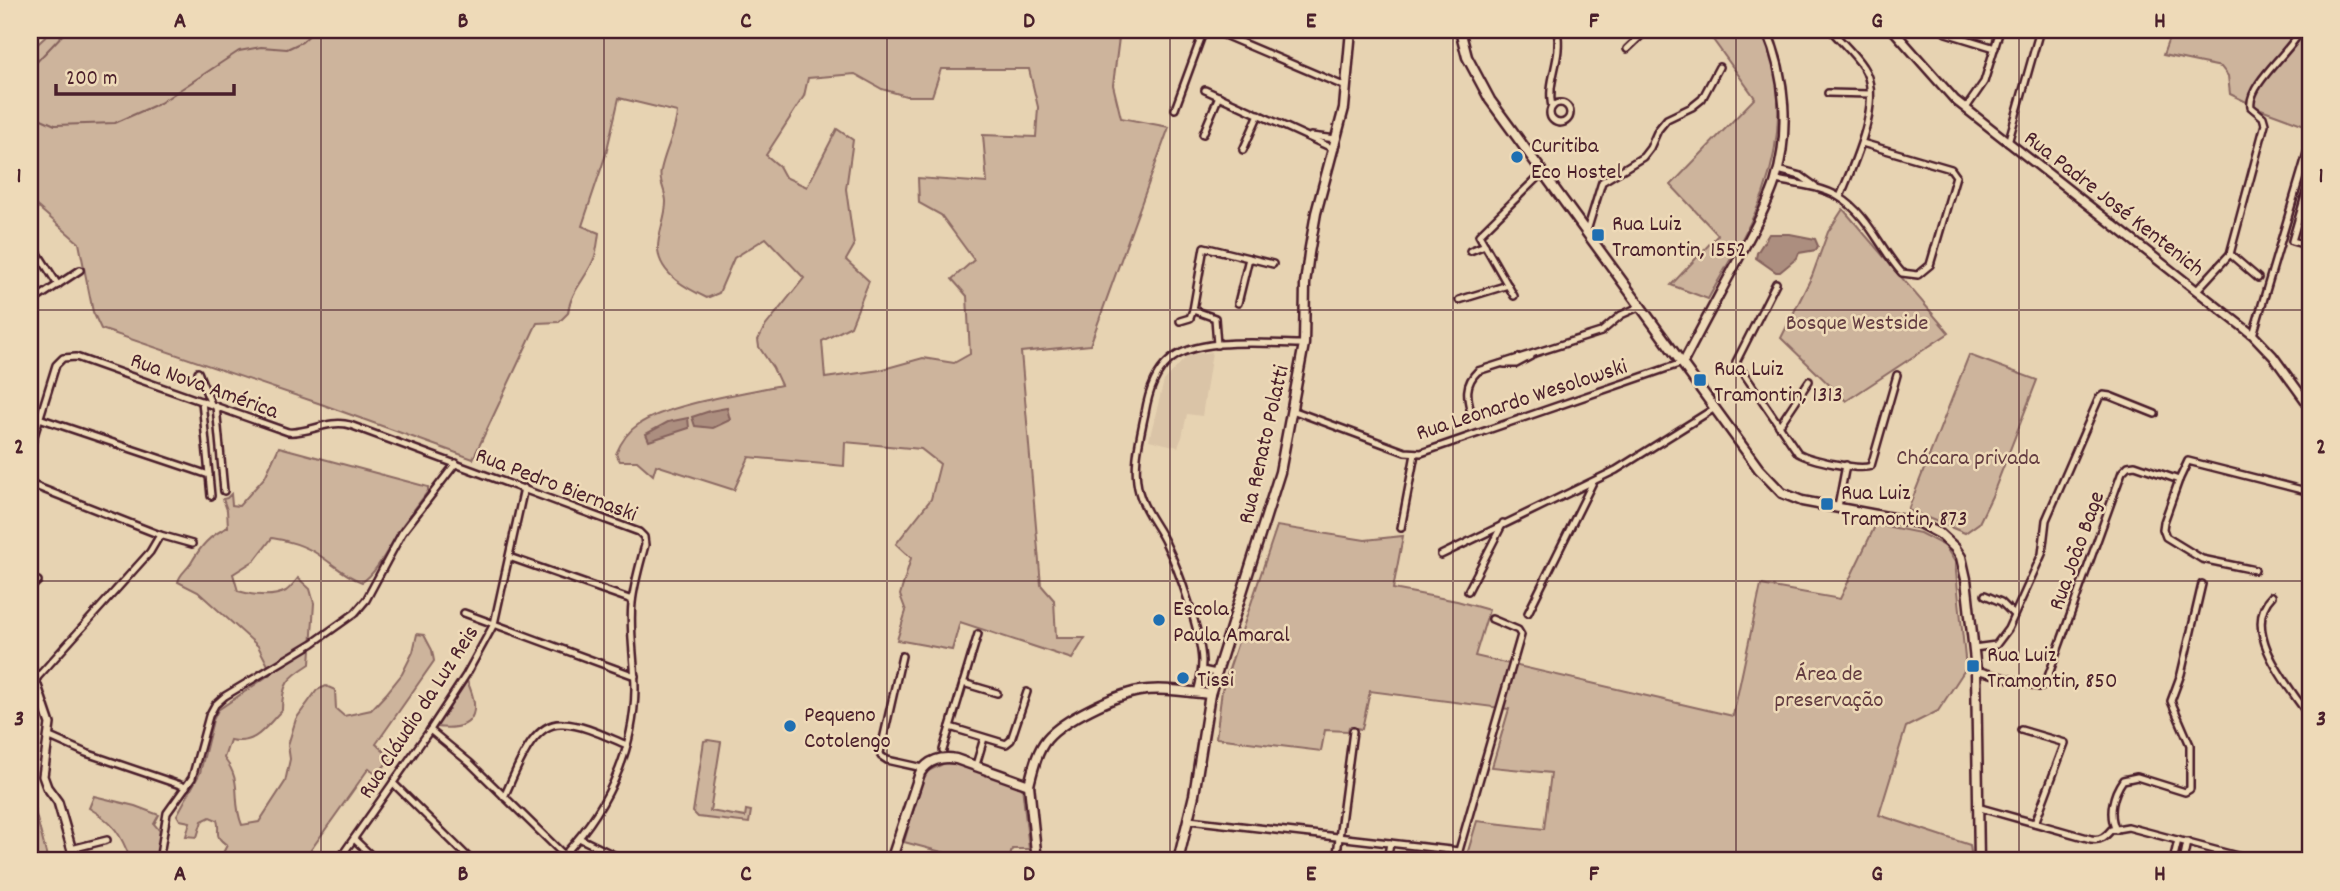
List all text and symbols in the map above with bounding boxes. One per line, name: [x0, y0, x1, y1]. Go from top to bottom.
text: A: [174, 6, 186, 39]
text: B: [458, 6, 469, 39]
text: C: [740, 6, 752, 39]
text: D: [1023, 6, 1035, 39]
text: E: [1306, 6, 1317, 39]
text: F: [1589, 6, 1600, 39]
text: G: [1871, 6, 1883, 39]
text: H: [2154, 6, 2166, 39]
scale bar: [56, 52, 234, 96]
text: 200 m: [66, 65, 117, 95]
street label: Rua Padre José Kentenich: [2016, 124, 2210, 286]
place label: Curitiba Eco Hostel: [1531, 131, 1622, 190]
marker: Curitiba Eco Hostel: [1509, 149, 1525, 165]
text: 1: [16, 161, 22, 194]
text: 1: [2318, 161, 2324, 194]
place label: Rua Luiz Tramontin, 1552: [1612, 209, 1747, 268]
marker: Rua Luiz Tramontin, 1552: [1590, 227, 1606, 243]
park label: Bosque Westside: [1786, 308, 1928, 341]
street label: Rua Nova América: [125, 345, 284, 430]
street label: Rua Leonardo Wesolowski: [1412, 352, 1632, 451]
place label: Rua Luiz Tramontin, 1313: [1714, 354, 1843, 413]
street label: Rua Renato Polatti: [1231, 362, 1300, 527]
marker: Rua Luiz Tramontin, 1313: [1692, 372, 1708, 388]
text: 2: [14, 432, 24, 465]
text: 2: [2316, 432, 2326, 465]
street label: Rua Pedro Biernaski: [470, 440, 642, 532]
park label: Chácara privada: [1896, 443, 2041, 476]
place label: Rua Luiz Tramontin, 873: [1841, 478, 1967, 537]
street label: Rua João Bage: [2041, 487, 2115, 615]
marker: Rua Luiz Tramontin, 873: [1819, 496, 1835, 512]
place label: Escola Paula Amaral: [1173, 594, 1290, 653]
marker: Escola Paula Amaral: [1151, 612, 1167, 628]
street label: Rua Cláudio da Luz Reis: [351, 620, 489, 806]
place label: Rua Luiz Tramontin, 850: [1987, 640, 2118, 699]
marker: Rua Luiz Tramontin, 850: [1965, 658, 1981, 674]
park label: Área de preservação: [1775, 659, 1883, 718]
place label: Tissi: [1197, 665, 1234, 698]
marker: Tissi: [1175, 670, 1191, 686]
place label: Pequeno Cotolengo: [804, 700, 891, 759]
text: 3: [14, 704, 24, 737]
text: 3: [2316, 704, 2326, 737]
marker: Pequeno Cotolengo: [782, 718, 798, 734]
text: A: [174, 859, 186, 891]
text: B: [458, 859, 469, 891]
text: C: [740, 859, 752, 891]
text: D: [1023, 859, 1035, 891]
text: E: [1306, 859, 1317, 891]
text: F: [1589, 859, 1600, 891]
text: G: [1871, 859, 1883, 891]
text: H: [2154, 859, 2166, 891]

